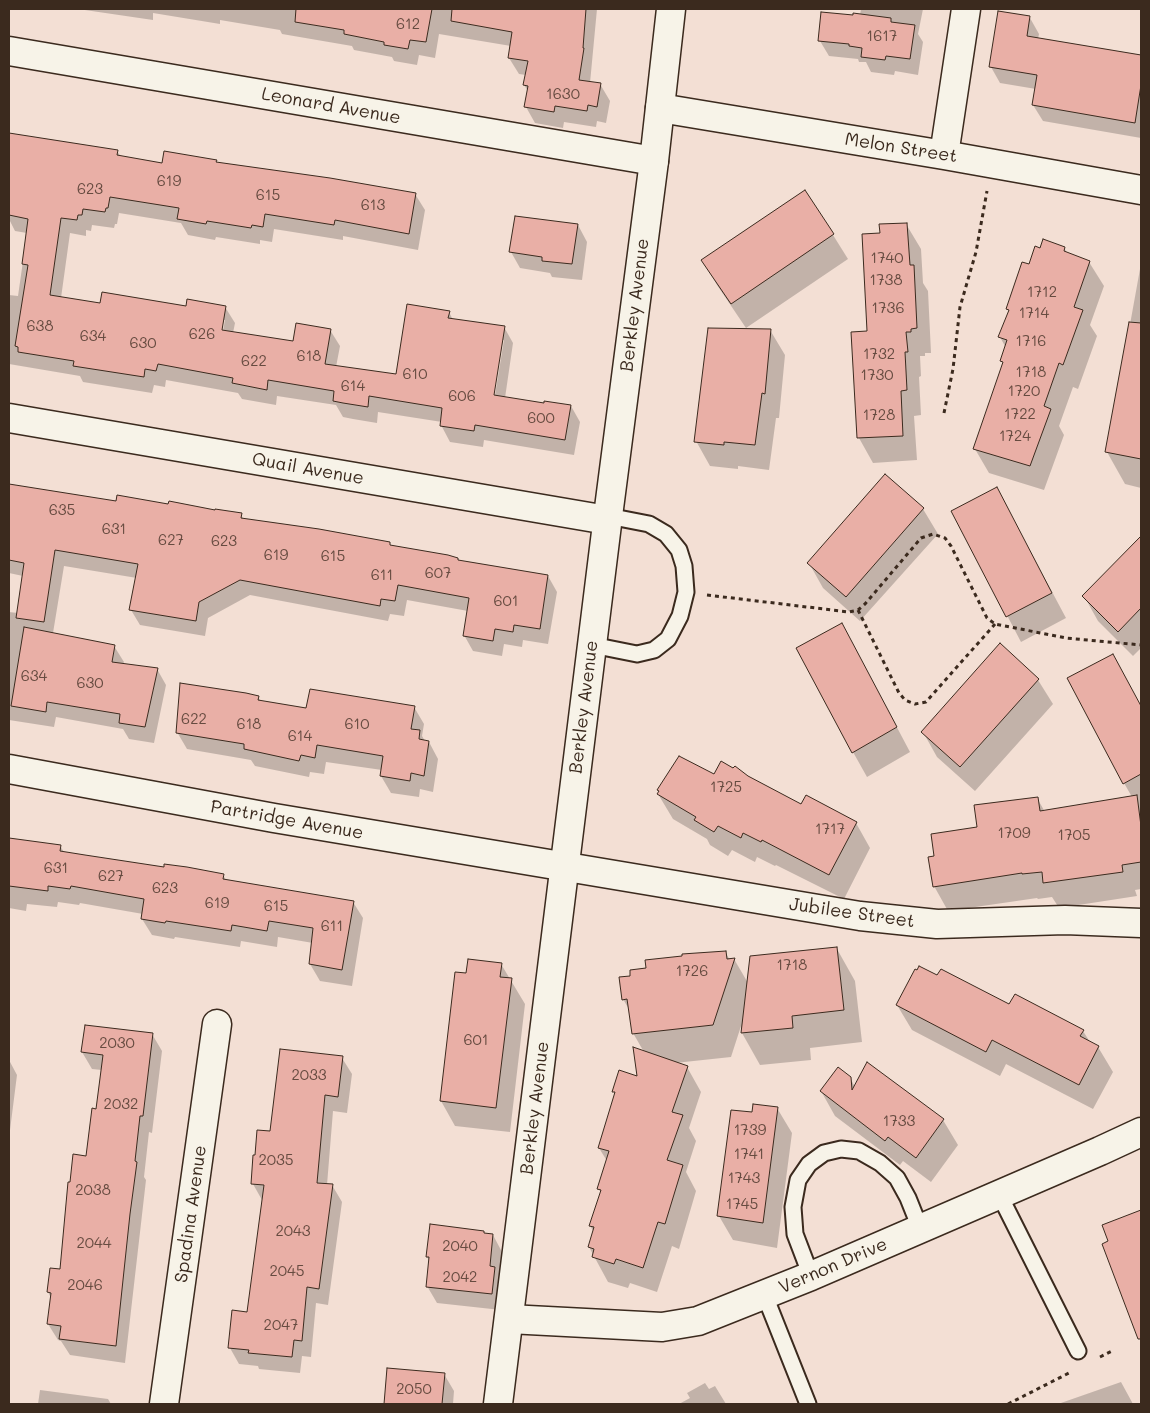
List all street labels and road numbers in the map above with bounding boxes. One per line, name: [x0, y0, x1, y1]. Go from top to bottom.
street label: Leonard Avenue: [260, 83, 402, 129]
street label: Melon Street: [843, 128, 959, 168]
street label: Berkley Avenue: [616, 237, 654, 373]
street label: Quail Avenue: [250, 449, 366, 489]
street label: Berkley Avenue: [565, 639, 603, 775]
street label: Partridge Avenue: [209, 796, 365, 844]
street label: Jubilee Street: [788, 893, 916, 933]
street label: Berkley Avenue: [516, 1040, 554, 1176]
street label: Spadina Avenue: [171, 1144, 211, 1284]
street label: Vernon Drive: [776, 1233, 890, 1299]

